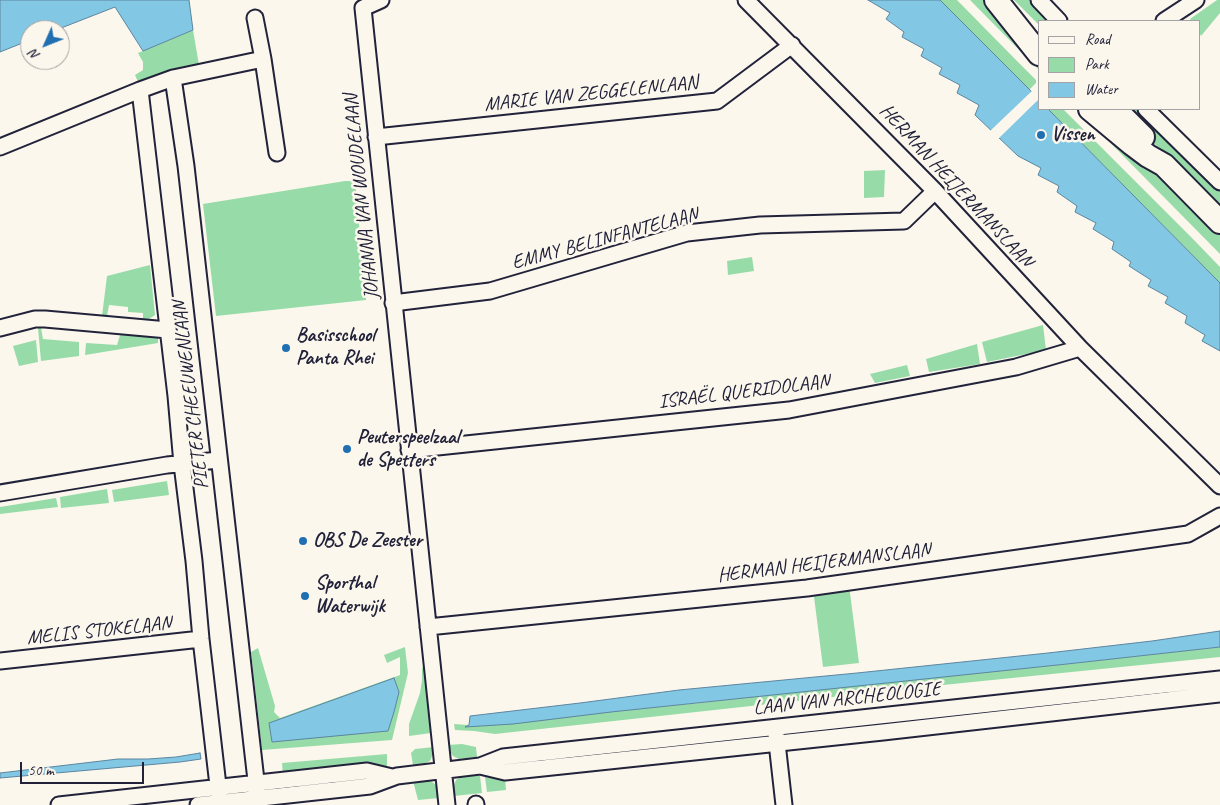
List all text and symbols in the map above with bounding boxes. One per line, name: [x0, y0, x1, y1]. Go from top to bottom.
north arrow: [20, 20, 70, 70]
legend: [1038, 20, 1200, 110]
text: Road: [1085, 30, 1110, 49]
text: N: [25, 46, 44, 64]
text: Park: [1085, 55, 1109, 74]
street label: MARIE VAN ZEGGELENLAAN: [483, 71, 699, 117]
text: Water: [1085, 80, 1118, 99]
street label: JOHANNA VAN WOUDELAAN: [339, 93, 385, 301]
street label: HERMAN HEIJERMANSLAAN: [874, 99, 1038, 273]
place label: Vissen: [1051, 123, 1095, 147]
marker: Vissen: [1035, 129, 1047, 141]
street label: EMMY BELINFANTELAAN: [509, 203, 701, 275]
street label: PIETER CHEEUWENLAAN: [168, 299, 214, 491]
place label: Basisschool Panta Rhei: [296, 324, 375, 371]
marker: Basisschool Panta Rhei: [280, 342, 292, 354]
street label: ISRAËL QUERIDOLAAN: [657, 370, 831, 414]
place label: Peuterspeelzaal de Spetters: [357, 426, 459, 473]
marker: Peuterspeelzaal de Spetters: [341, 443, 353, 455]
place label: OBS De Zeester: [313, 529, 422, 553]
marker: OBS De Zeester: [297, 535, 309, 547]
street label: HERMAN HEIJERMANSLAAN: [716, 538, 932, 588]
place label: Sporthal Waterwijk: [315, 572, 385, 619]
marker: Sporthal Waterwijk: [299, 590, 311, 602]
street label: MELIS STOKELAAN: [26, 611, 172, 651]
street label: LAAN VAN ARCHEOLOGIE: [752, 677, 942, 721]
scale bar: [22, 752, 146, 784]
text: 50 m: [28, 761, 54, 780]

